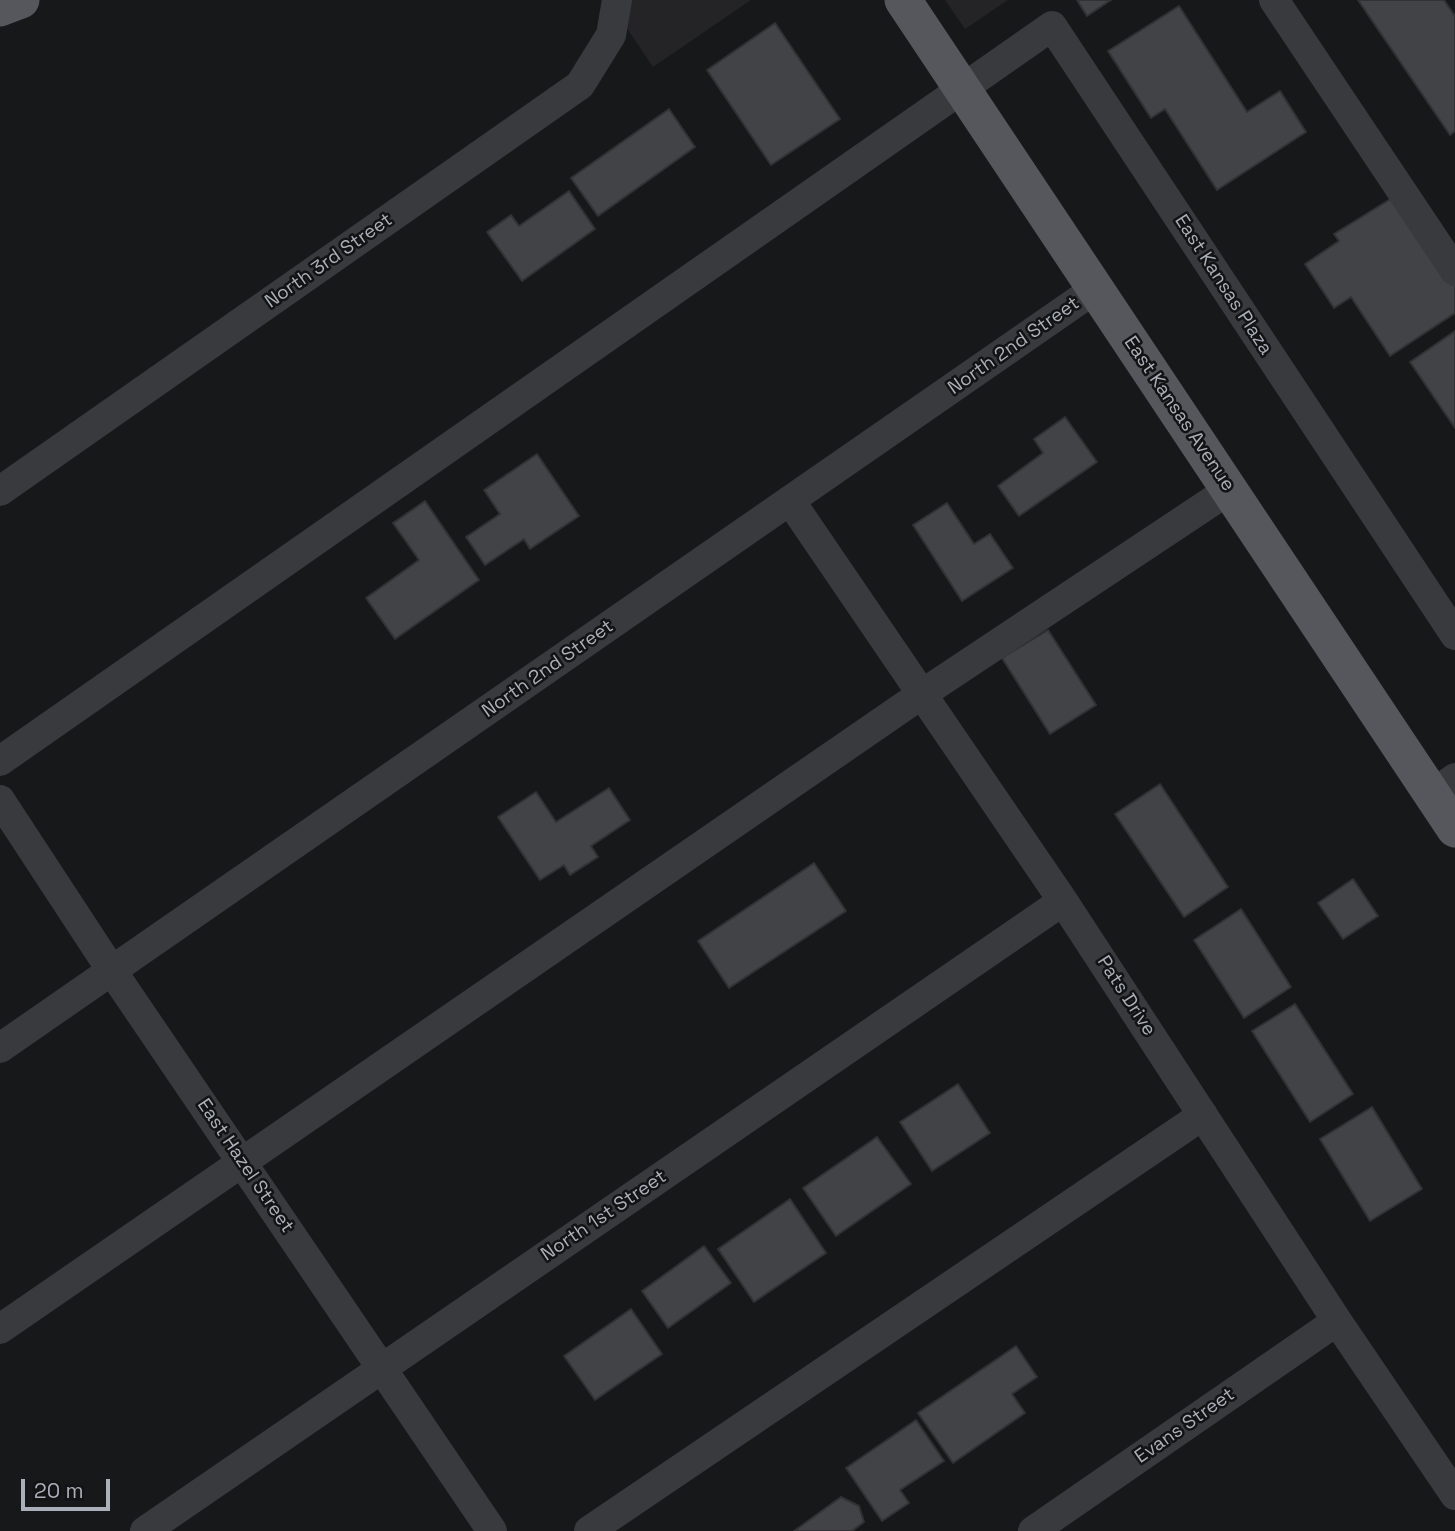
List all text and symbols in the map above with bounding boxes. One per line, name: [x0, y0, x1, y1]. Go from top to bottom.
street label: North 3rd Street: [261, 209, 397, 313]
street label: East Kansas Plaza: [1169, 211, 1277, 359]
street label: North 2nd Street: [944, 292, 1084, 400]
street label: East Kansas Avenue: [1119, 332, 1239, 496]
street label: North 2nd Street: [478, 615, 618, 723]
street label: Pats Drive: [1092, 952, 1160, 1040]
street label: East Hazel Street: [192, 1095, 298, 1237]
street label: North 1st Street: [537, 1166, 671, 1266]
street label: Evans Street: [1131, 1383, 1239, 1469]
scale bar: [24, 1464, 114, 1508]
text: 20 m: [34, 1477, 84, 1504]

